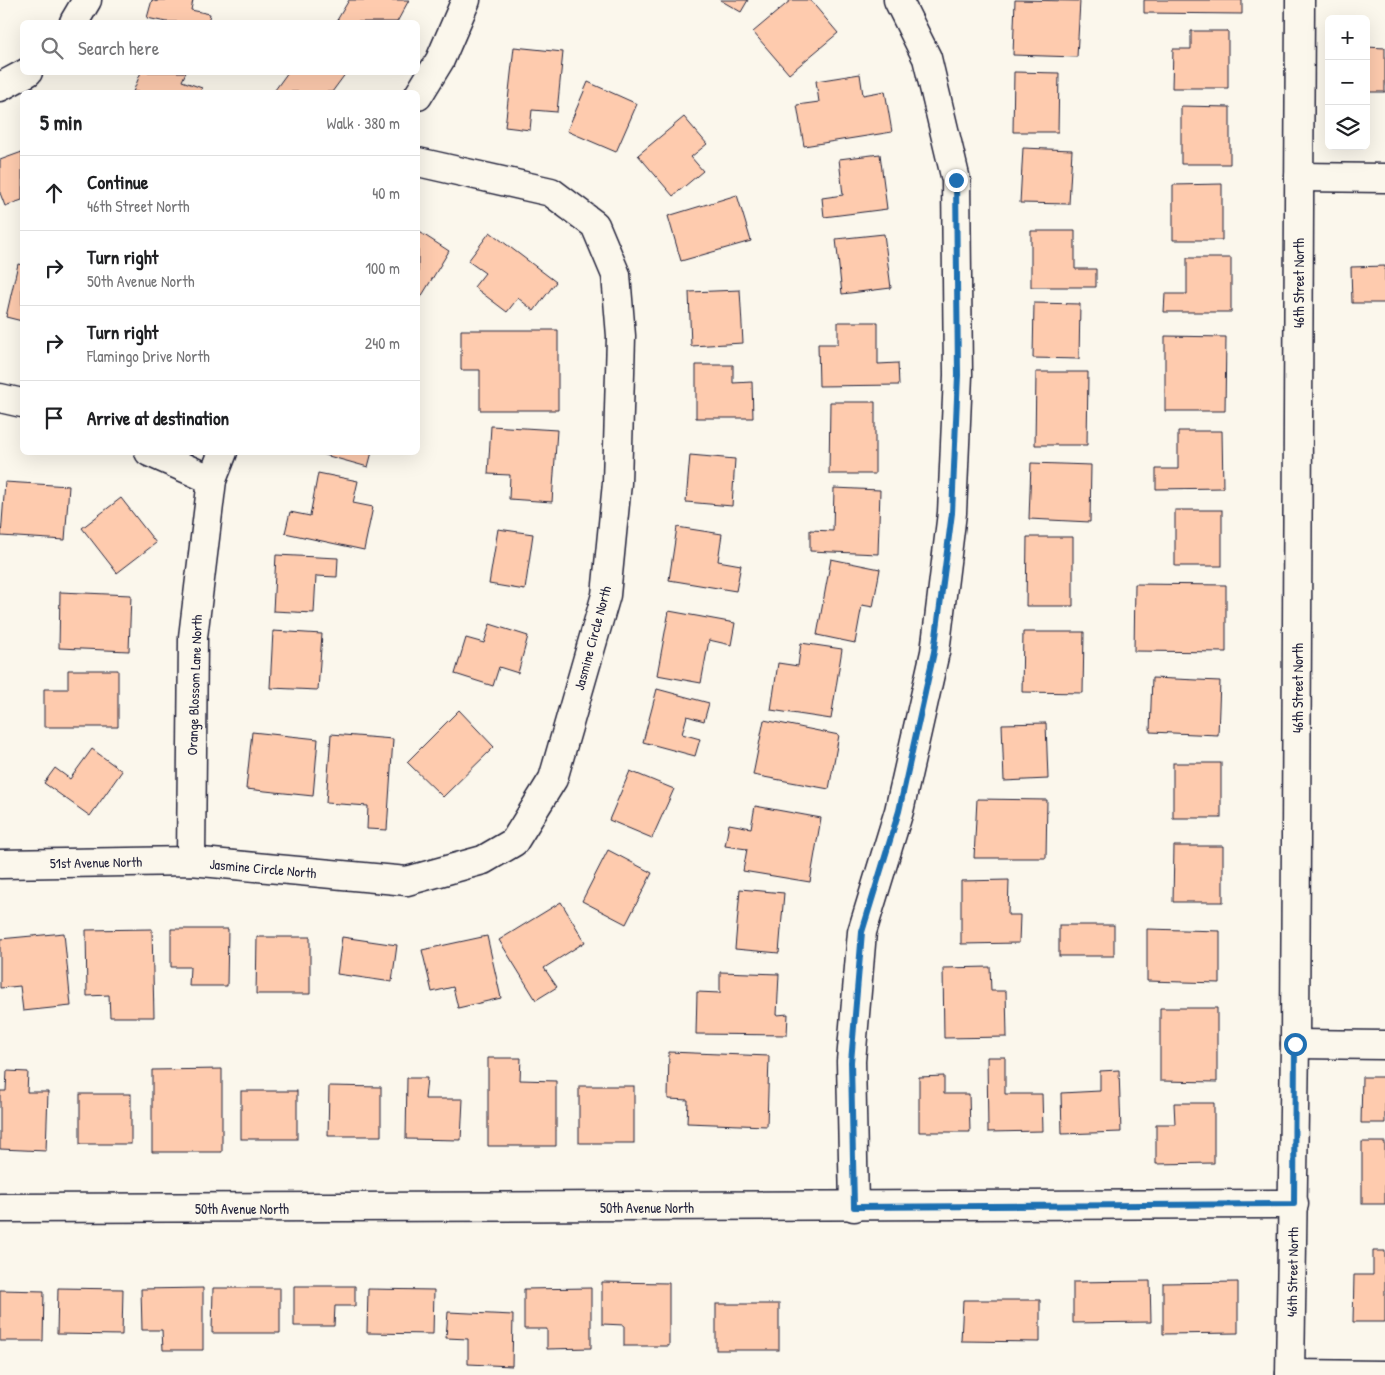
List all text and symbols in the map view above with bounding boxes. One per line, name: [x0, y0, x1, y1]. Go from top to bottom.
map controls: [1325, 15, 1370, 150]
button: +: [1325, 15, 1370, 60]
search box: [20, 20, 420, 75]
icon: search: [38, 34, 66, 62]
text: Search here: [78, 35, 159, 61]
button: −: [1325, 60, 1370, 105]
button: layers: [1325, 105, 1370, 150]
text: 5 min: [40, 108, 82, 137]
text: Walk · 380 m: [327, 112, 400, 134]
text: Continue: [87, 169, 148, 195]
route end: [945, 169, 968, 192]
icon: ahead: [40, 179, 68, 207]
text: 40 m: [372, 182, 400, 204]
text: 46th Street North: [87, 195, 190, 217]
street label: 46th Street North: [1289, 238, 1308, 328]
text: Turn right: [87, 244, 158, 270]
icon: right: [40, 254, 68, 282]
text: 100 m: [365, 257, 400, 279]
text: 50th Avenue North: [87, 270, 194, 292]
text: Turn right: [87, 319, 158, 345]
icon: right: [40, 329, 68, 357]
text: 240 m: [365, 332, 400, 354]
text: Flamingo Drive North: [87, 345, 210, 367]
icon: arrive: [40, 404, 68, 432]
text: Arrive at destination: [87, 405, 229, 431]
street label: Jasmine Circle North: [569, 584, 615, 692]
street label: Orange Blossom Lane North: [182, 614, 207, 756]
street label: 46th Street North: [1288, 643, 1307, 733]
street label: 51st Avenue North: [50, 852, 142, 872]
street label: Jasmine Circle North: [209, 854, 317, 882]
route start: [1284, 1033, 1307, 1056]
street label: 50th Avenue North: [600, 1198, 694, 1217]
street label: 50th Avenue North: [195, 1199, 289, 1218]
street label: 46th Street North: [1282, 1227, 1302, 1317]

